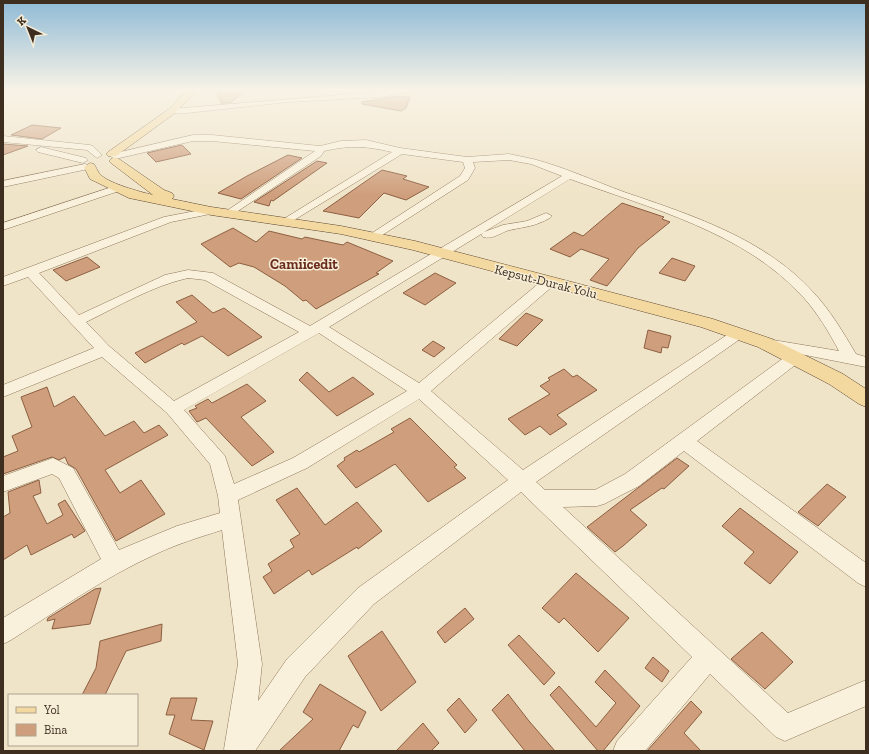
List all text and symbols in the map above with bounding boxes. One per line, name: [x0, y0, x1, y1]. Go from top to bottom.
north arrow: [8, 8, 48, 48]
text: K: [14, 13, 29, 28]
district label: Camiicedit: [270, 256, 338, 273]
street label: Kepsut-Durak Yolu: [493, 261, 599, 302]
legend: [8, 694, 138, 746]
text: Yol: [43, 703, 60, 717]
text: Bina: [44, 723, 67, 737]

